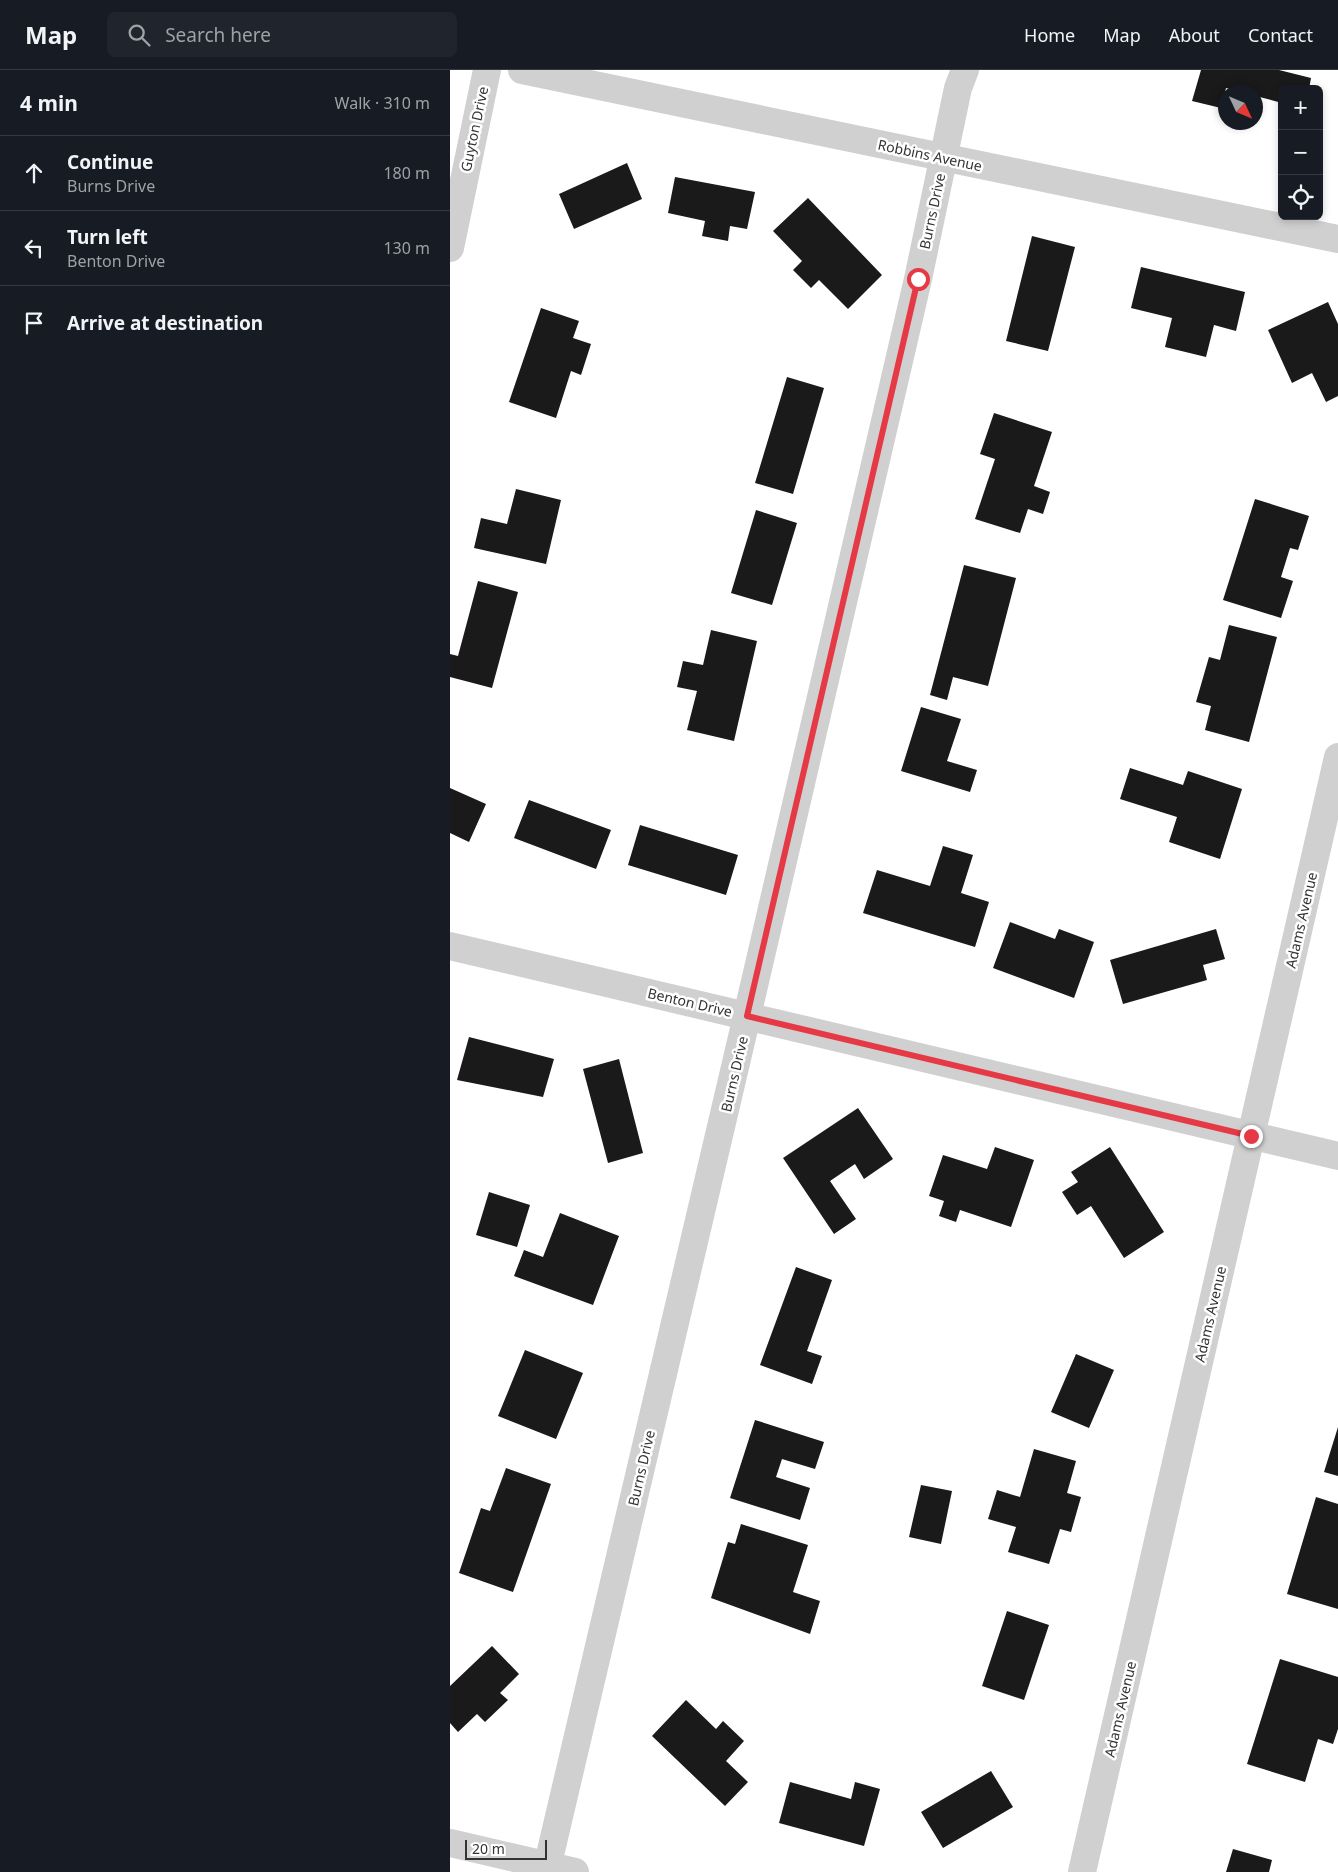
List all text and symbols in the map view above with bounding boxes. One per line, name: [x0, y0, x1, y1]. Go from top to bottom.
search box: [107, 12, 457, 57]
text: Map: [25, 18, 77, 51]
icon: search: [125, 21, 153, 49]
text: Search here: [165, 22, 271, 48]
text: Home: [1024, 23, 1075, 47]
text: Map: [1103, 23, 1141, 47]
text: About: [1169, 23, 1220, 47]
text: Contact: [1248, 23, 1313, 47]
street label: Guyton Drive: [456, 85, 492, 173]
north arrow: [1218, 85, 1263, 130]
map controls: [1278, 85, 1323, 220]
button: +: [1278, 85, 1323, 130]
text: 4 min: [20, 89, 78, 117]
text: Walk · 310 m: [335, 92, 430, 114]
button: −: [1278, 130, 1323, 175]
street label: Robbins Avenue: [876, 135, 984, 175]
text: Continue: [67, 149, 153, 175]
icon: ahead: [20, 159, 48, 187]
text: 180 m: [383, 162, 430, 184]
street label: Burns Drive: [915, 171, 949, 251]
text: Burns Drive: [67, 175, 155, 197]
button: locate: [1278, 175, 1323, 220]
text: Turn left: [67, 224, 148, 250]
icon: left: [20, 234, 48, 262]
text: 130 m: [383, 237, 430, 259]
text: Benton Drive: [67, 250, 165, 272]
route start: [907, 268, 930, 291]
icon: arrive: [20, 309, 48, 337]
text: Arrive at destination: [67, 310, 263, 336]
street label: Adams Avenue: [1281, 870, 1321, 970]
street label: Benton Drive: [646, 983, 734, 1021]
street label: Burns Drive: [716, 1034, 752, 1114]
route end: [1240, 1125, 1263, 1148]
street label: Adams Avenue: [1190, 1264, 1230, 1364]
street label: Burns Drive: [623, 1428, 659, 1508]
street label: Adams Avenue: [1100, 1659, 1140, 1759]
scale bar: [465, 1837, 548, 1860]
text: 20 m: [472, 1839, 505, 1858]

